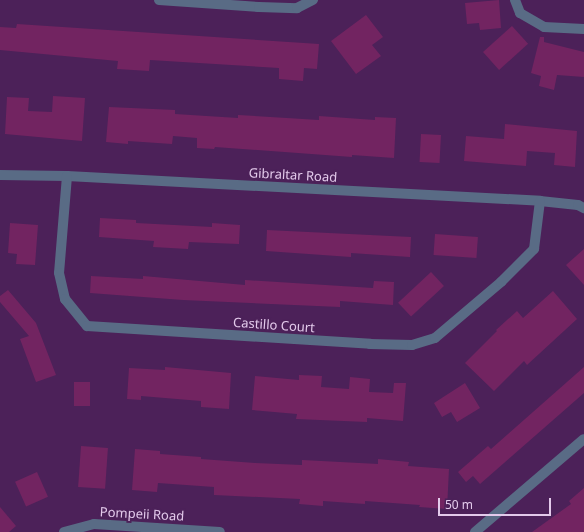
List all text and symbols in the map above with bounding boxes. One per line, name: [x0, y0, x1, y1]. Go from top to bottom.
street label: Gibraltar Road: [248, 165, 338, 185]
street label: Castillo Court: [233, 314, 315, 336]
scale bar: [440, 490, 553, 516]
text: 50 m: [445, 496, 473, 513]
street label: Pompeii Road: [99, 504, 185, 524]

